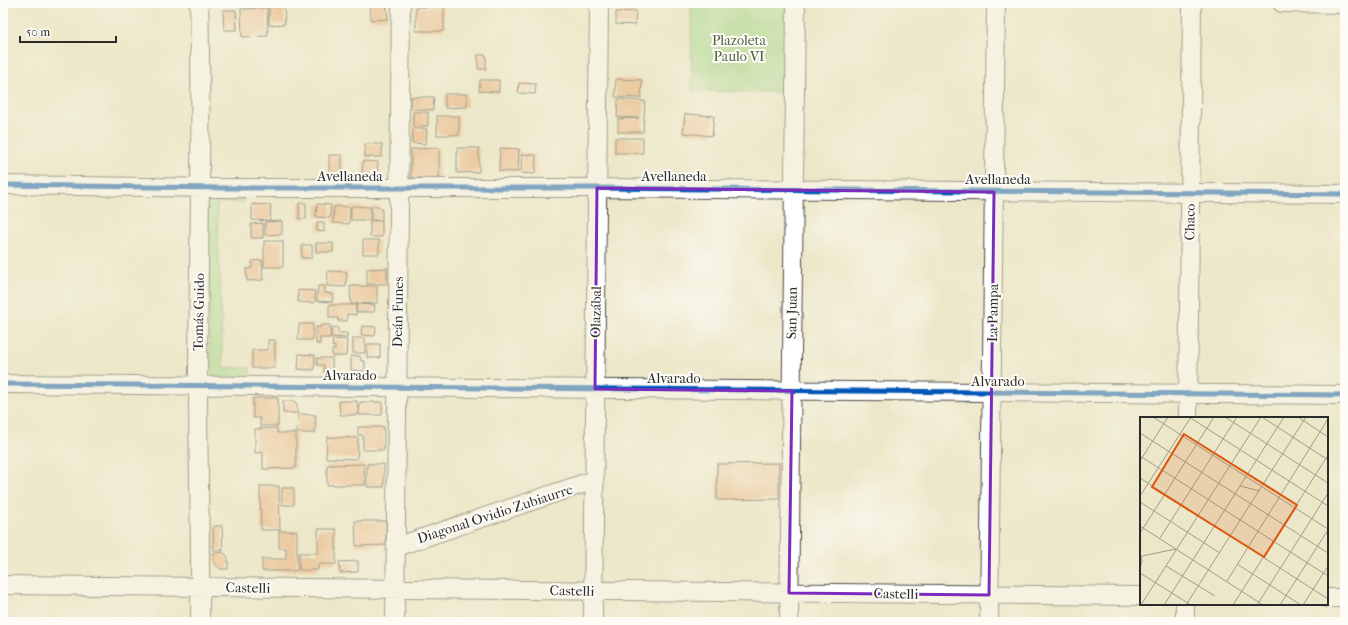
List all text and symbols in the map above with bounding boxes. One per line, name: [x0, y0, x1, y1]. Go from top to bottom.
scale bar: [20, 18, 116, 44]
text: 50 m: [26, 25, 50, 39]
park label: Plazoleta Paulo VI: [712, 32, 767, 65]
street label: Avellaneda: [316, 168, 383, 185]
street label: Avellaneda: [640, 168, 707, 185]
street label: Avellaneda: [964, 171, 1031, 188]
street label: Chaco: [1181, 203, 1199, 241]
street label: Tomás Guido: [190, 273, 208, 351]
street label: Deán Funes: [389, 276, 407, 348]
street label: La Pampa: [984, 283, 1002, 342]
street label: Olazábal: [587, 286, 605, 338]
street label: San Juan: [783, 287, 801, 339]
street label: Alvarado: [322, 367, 377, 384]
street label: Alvarado: [646, 370, 701, 387]
street label: Alvarado: [970, 373, 1025, 390]
inset map: [1140, 417, 1328, 605]
street label: Diagonal Ovidio Zubiaurre: [415, 481, 575, 547]
street label: Castelli: [225, 579, 271, 597]
street label: Castelli: [549, 582, 595, 600]
street label: Castelli: [873, 585, 919, 603]

